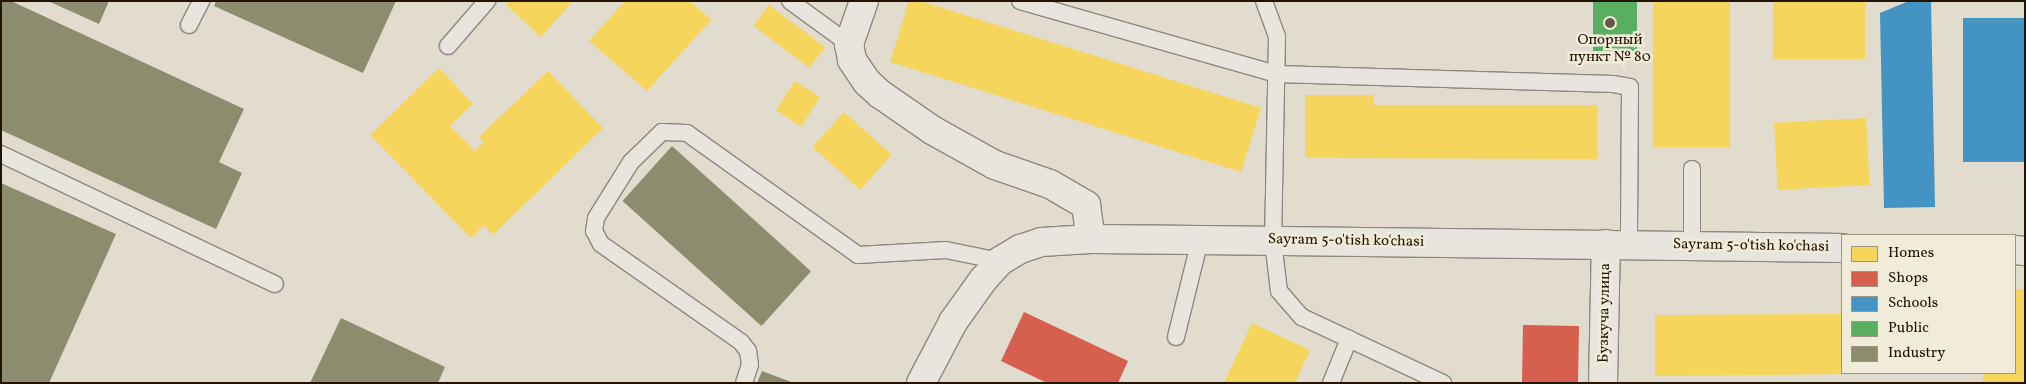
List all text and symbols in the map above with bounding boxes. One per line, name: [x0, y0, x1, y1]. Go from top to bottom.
marker: Опорный пункт № 80: [1604, 17, 1616, 29]
place label: Опорный пункт № 80: [1569, 31, 1651, 66]
street label: Sayram 5-o'tish ko'chasi: [1268, 231, 1424, 251]
legend: [1841, 234, 2016, 374]
street label: Sayram 5-o'tish ko'chasi: [1673, 236, 1829, 256]
text: Homes: [1888, 243, 1934, 264]
street label: Бузкуча улица: [1595, 263, 1615, 363]
text: Shops: [1888, 268, 1928, 289]
text: Schools: [1888, 293, 1938, 314]
text: Public: [1888, 318, 1929, 339]
text: Industry: [1888, 343, 1945, 364]

